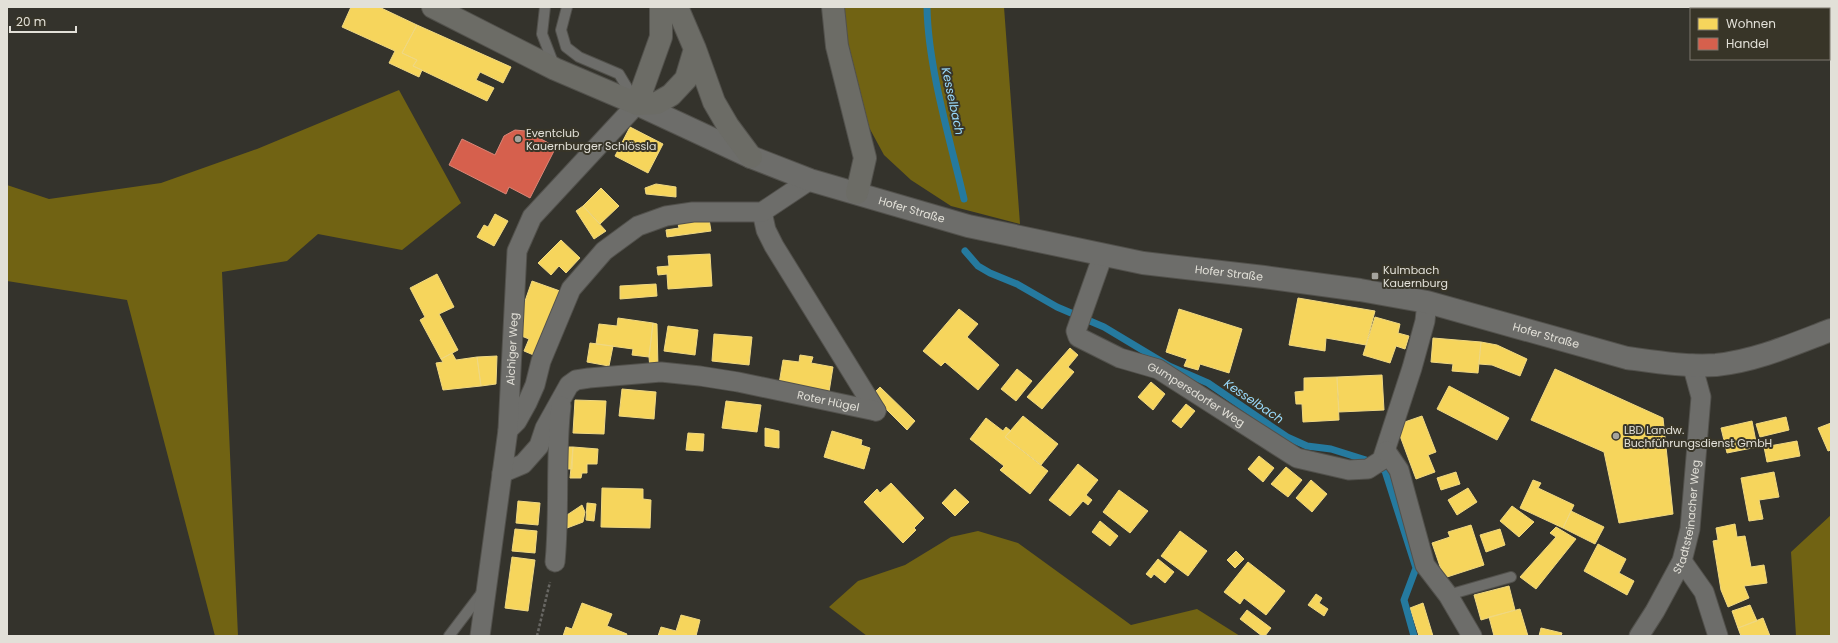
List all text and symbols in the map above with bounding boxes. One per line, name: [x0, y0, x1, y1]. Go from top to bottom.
scale bar: [10, 8, 76, 34]
legend: [1690, 8, 1830, 60]
text: 20 m: [16, 13, 46, 30]
text: Wohnen: [1726, 15, 1776, 32]
text: Handel: [1726, 35, 1769, 52]
water label: Kesselbach: [938, 66, 968, 136]
place label: Eventclub Kauernburger Schlössla: [526, 125, 656, 154]
marker: Eventclub Kauernburger Schlössla: [513, 134, 523, 144]
street label: Hofer Straße: [877, 192, 947, 227]
street label: Hofer Straße: [1194, 261, 1264, 285]
place label: Kulmbach Kauernburg: [1383, 262, 1448, 291]
marker: Kulmbach Kauernburg: [1370, 271, 1380, 281]
street label: Aichiger Weg: [502, 312, 522, 386]
street label: Hofer Straße: [1511, 318, 1582, 352]
street label: Gumpersdorfer Weg: [1146, 358, 1248, 431]
water label: Kesselbach: [1221, 375, 1287, 427]
street label: Roter Hügel: [796, 387, 861, 415]
place label: LBD Landw. Buchführungsdienst GmbH: [1624, 422, 1772, 451]
marker: LBD Landw. Buchführungsdienst GmbH: [1611, 431, 1621, 441]
street label: Stadtsteinacher Weg: [1669, 459, 1704, 577]

